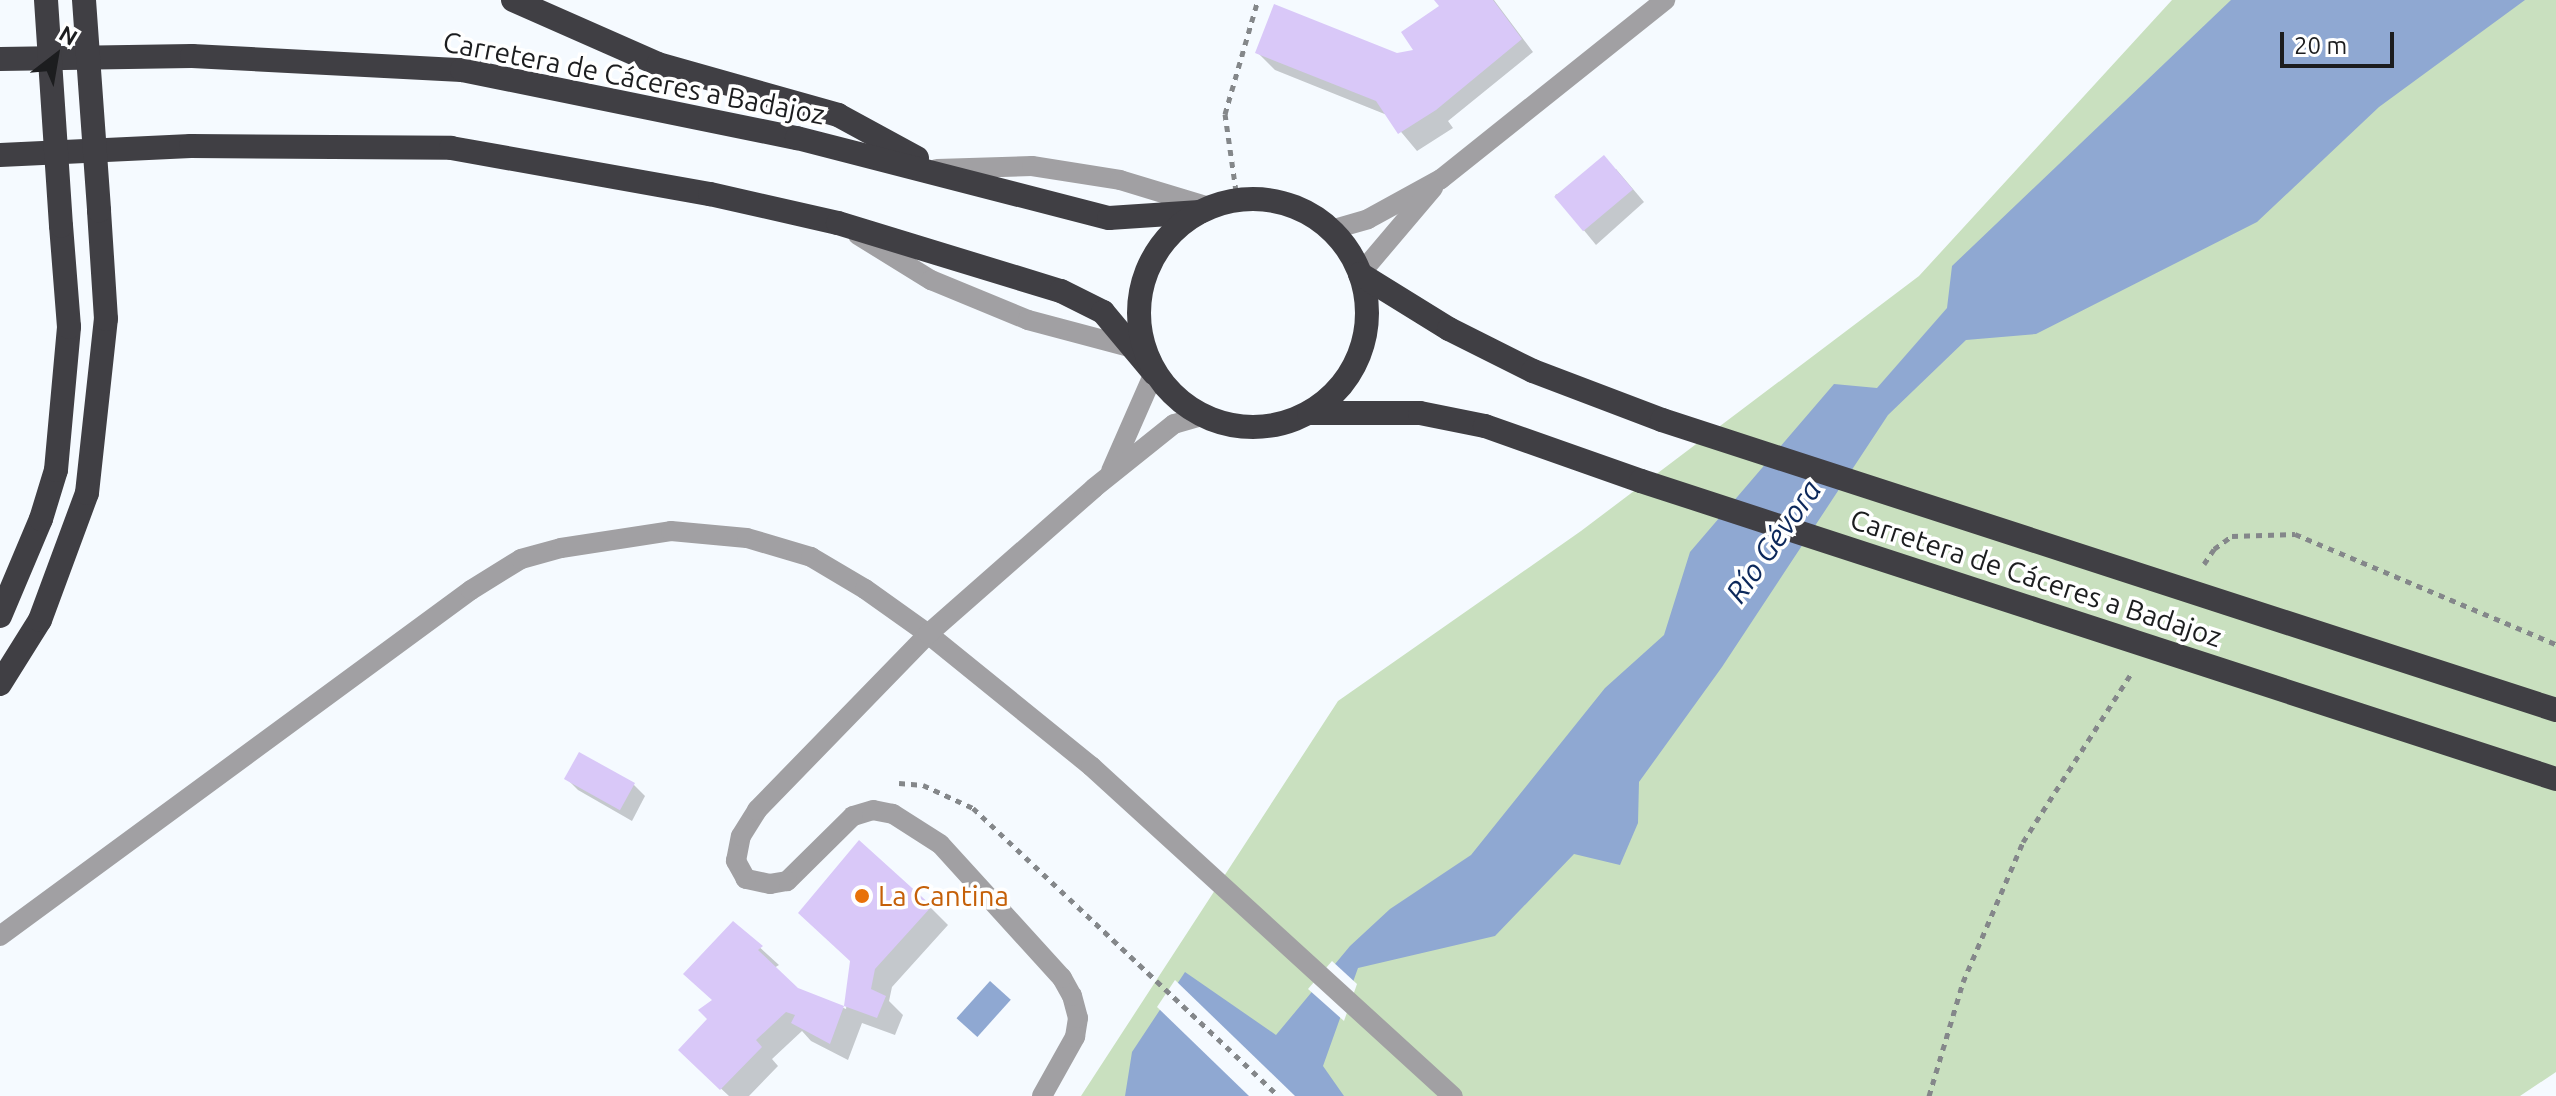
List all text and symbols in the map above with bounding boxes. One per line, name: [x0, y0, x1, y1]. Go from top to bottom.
north arrow: [16, 16, 96, 96]
scale bar: [2284, 16, 2398, 66]
text: N: [55, 20, 82, 50]
street label: Carretera de Cáceres a Badajoz: [440, 24, 828, 132]
text: 20 m: [2294, 32, 2347, 59]
water label: Río Gévora: [1718, 473, 1828, 609]
street label: Carretera de Cáceres a Badajoz: [1846, 502, 2226, 654]
place label: La Cantina: [878, 879, 1009, 913]
marker: La Cantina: [853, 887, 871, 905]

